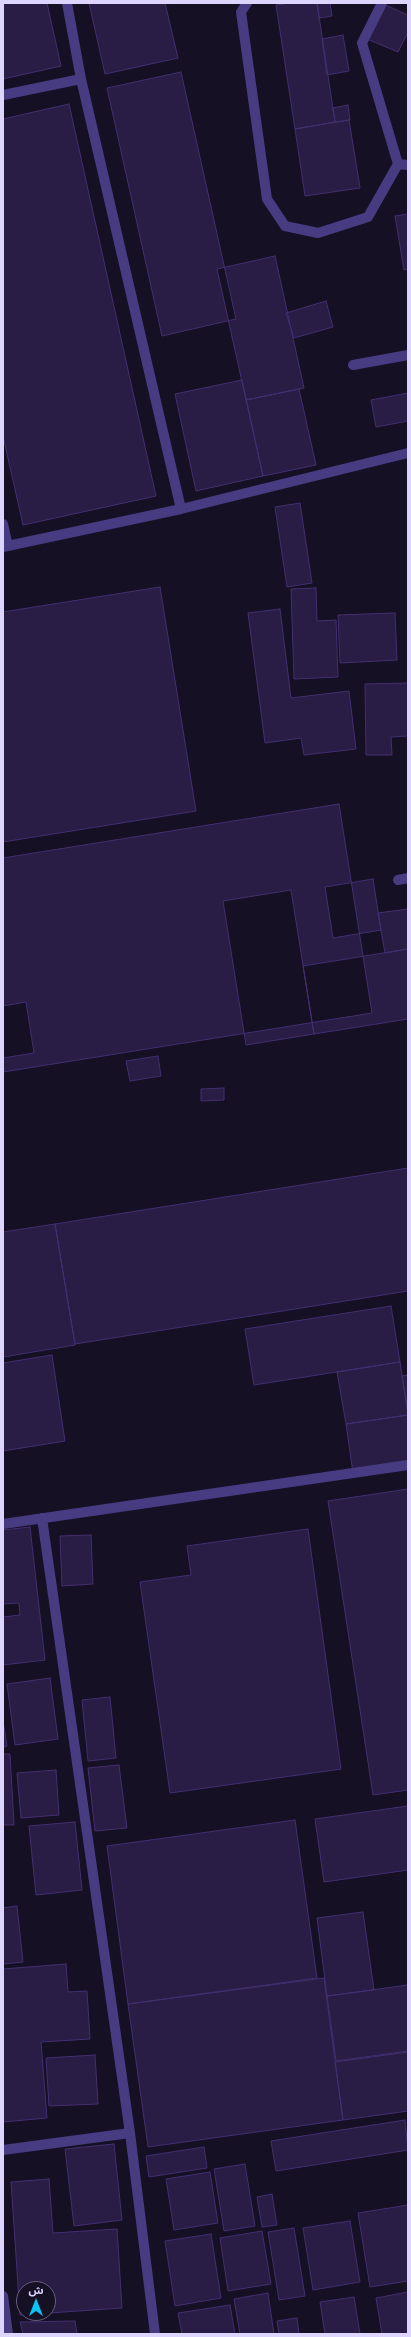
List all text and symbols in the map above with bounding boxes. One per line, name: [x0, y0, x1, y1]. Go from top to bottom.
north arrow: [16, 2281, 56, 2321]
text: ش: [28, 2283, 44, 2297]

